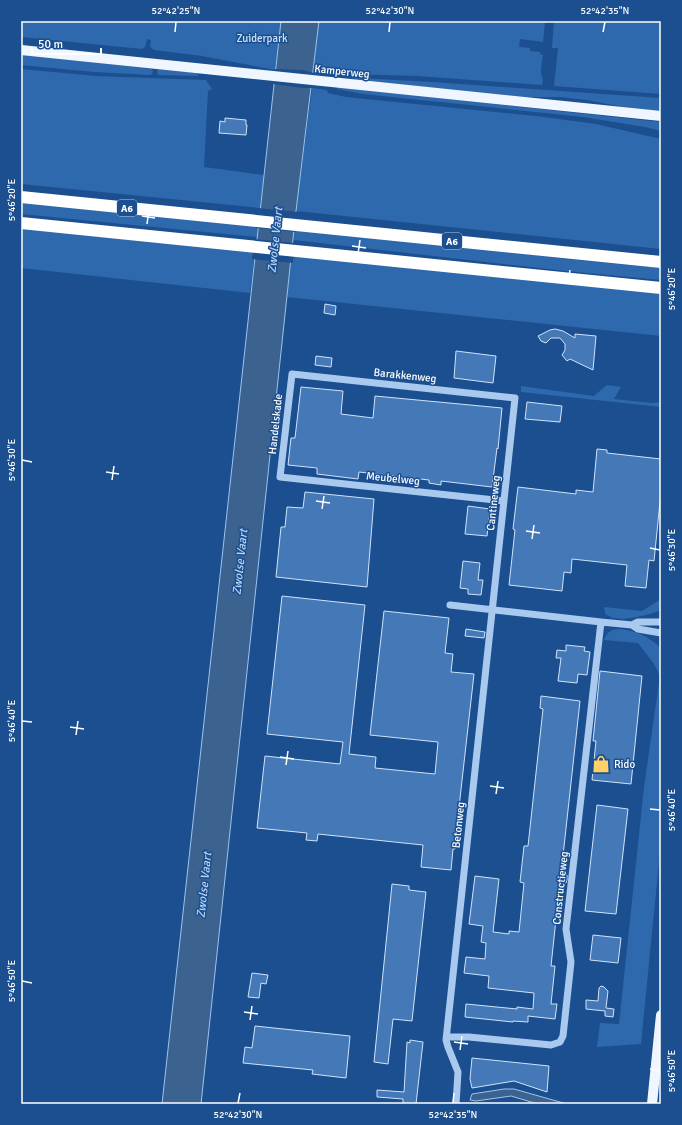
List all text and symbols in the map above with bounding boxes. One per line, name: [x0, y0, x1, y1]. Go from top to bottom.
text: 52°42'25"N: [152, 5, 200, 17]
text: 52°42'30"N: [366, 5, 414, 17]
text: 52°42'35"N: [581, 5, 629, 17]
scale bar: [32, 30, 101, 56]
park label: Zuiderpark: [236, 32, 288, 45]
text: 50 m: [38, 37, 63, 52]
street label: Kamperweg: [314, 62, 370, 81]
text: 5°46'20"E: [6, 179, 18, 221]
road number: A6: [117, 200, 137, 216]
water label: Zwolse Vaart: [265, 205, 287, 274]
road number: A6: [442, 233, 462, 249]
text: 5°46'20"E: [666, 268, 678, 310]
street label: Barakkenweg: [373, 366, 437, 385]
street label: Handelskade: [266, 393, 285, 455]
text: 5°46'30"E: [6, 439, 18, 481]
street label: Meubelweg: [365, 469, 421, 488]
street label: Cantineweg: [484, 475, 503, 531]
water label: Zwolse Vaart: [230, 527, 252, 596]
text: 5°46'30"E: [666, 529, 678, 571]
text: 5°46'40"E: [6, 700, 18, 742]
shop icon: Rido: [591, 754, 611, 774]
place label: Rido: [614, 758, 635, 771]
text: 5°46'40"E: [666, 789, 678, 831]
street label: Betonweg: [450, 801, 467, 849]
water label: Zwolse Vaart: [194, 850, 216, 919]
street label: Constructieweg: [550, 851, 571, 925]
text: 5°46'50"E: [6, 960, 18, 1002]
text: 5°46'50"E: [666, 1050, 678, 1092]
text: 52°42'30"N: [214, 1109, 262, 1121]
text: 52°42'35"N: [429, 1109, 477, 1121]

